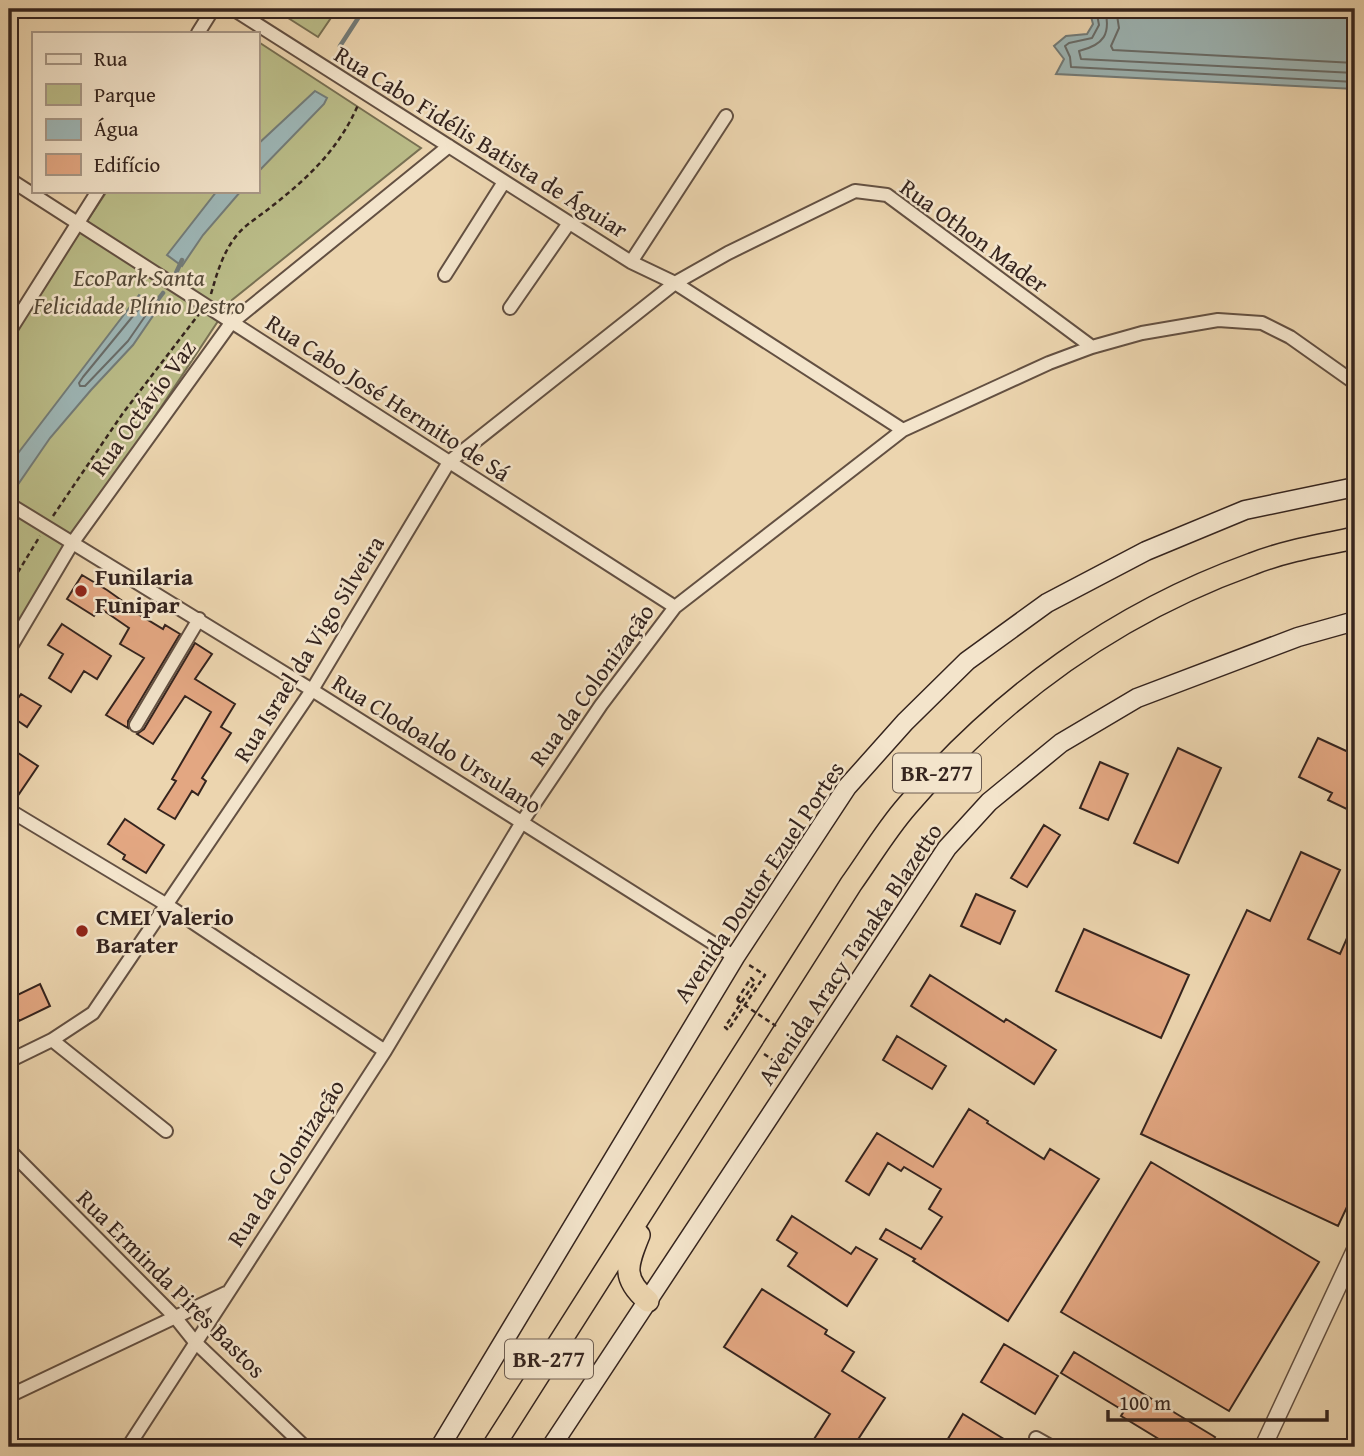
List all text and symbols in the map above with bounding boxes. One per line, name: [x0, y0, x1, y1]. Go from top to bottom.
legend: [32, 32, 259, 192]
street label: Rua Cabo Fidélis Batista de Águiar: [328, 37, 635, 247]
text: Rua: [94, 43, 127, 74]
text: Parque: [94, 79, 156, 110]
text: Água: [94, 113, 139, 144]
text: Edifício: [94, 149, 160, 180]
street label: Rua Othon Mader: [893, 170, 1056, 302]
park label: EcoPark Santa Felicidade Plínio Destro: [32, 260, 245, 323]
street label: Rua Cabo José Hermito de Sá: [259, 305, 518, 490]
street label: Rua Octávio Vaz: [81, 332, 204, 483]
street label: Rua Israel da Vigo Silveira: [224, 528, 393, 769]
place label: Funilaria Funipar: [95, 559, 194, 622]
marker: Funilaria Funipar: [73, 583, 89, 599]
street label: Rua da Colonização: [521, 596, 663, 773]
street label: Rua Clodoaldo Ursulano: [326, 665, 549, 822]
street label: Avenida Doutor Ezuel Portes: [665, 754, 853, 1009]
road number: BR-277: [893, 754, 981, 792]
street label: Avenida Aracy Tanaka Blazetto: [749, 816, 951, 1092]
place label: CMEI Valerio Barater: [96, 899, 234, 962]
marker: CMEI Valerio Barater: [74, 923, 90, 939]
street label: Rua da Colonização: [218, 1072, 353, 1253]
street label: Rua Erminda Pires Bastos: [69, 1181, 274, 1386]
road number: BR-277: [505, 1340, 593, 1378]
scale bar: [1108, 1379, 1327, 1423]
text: 100 m: [1119, 1387, 1171, 1418]

